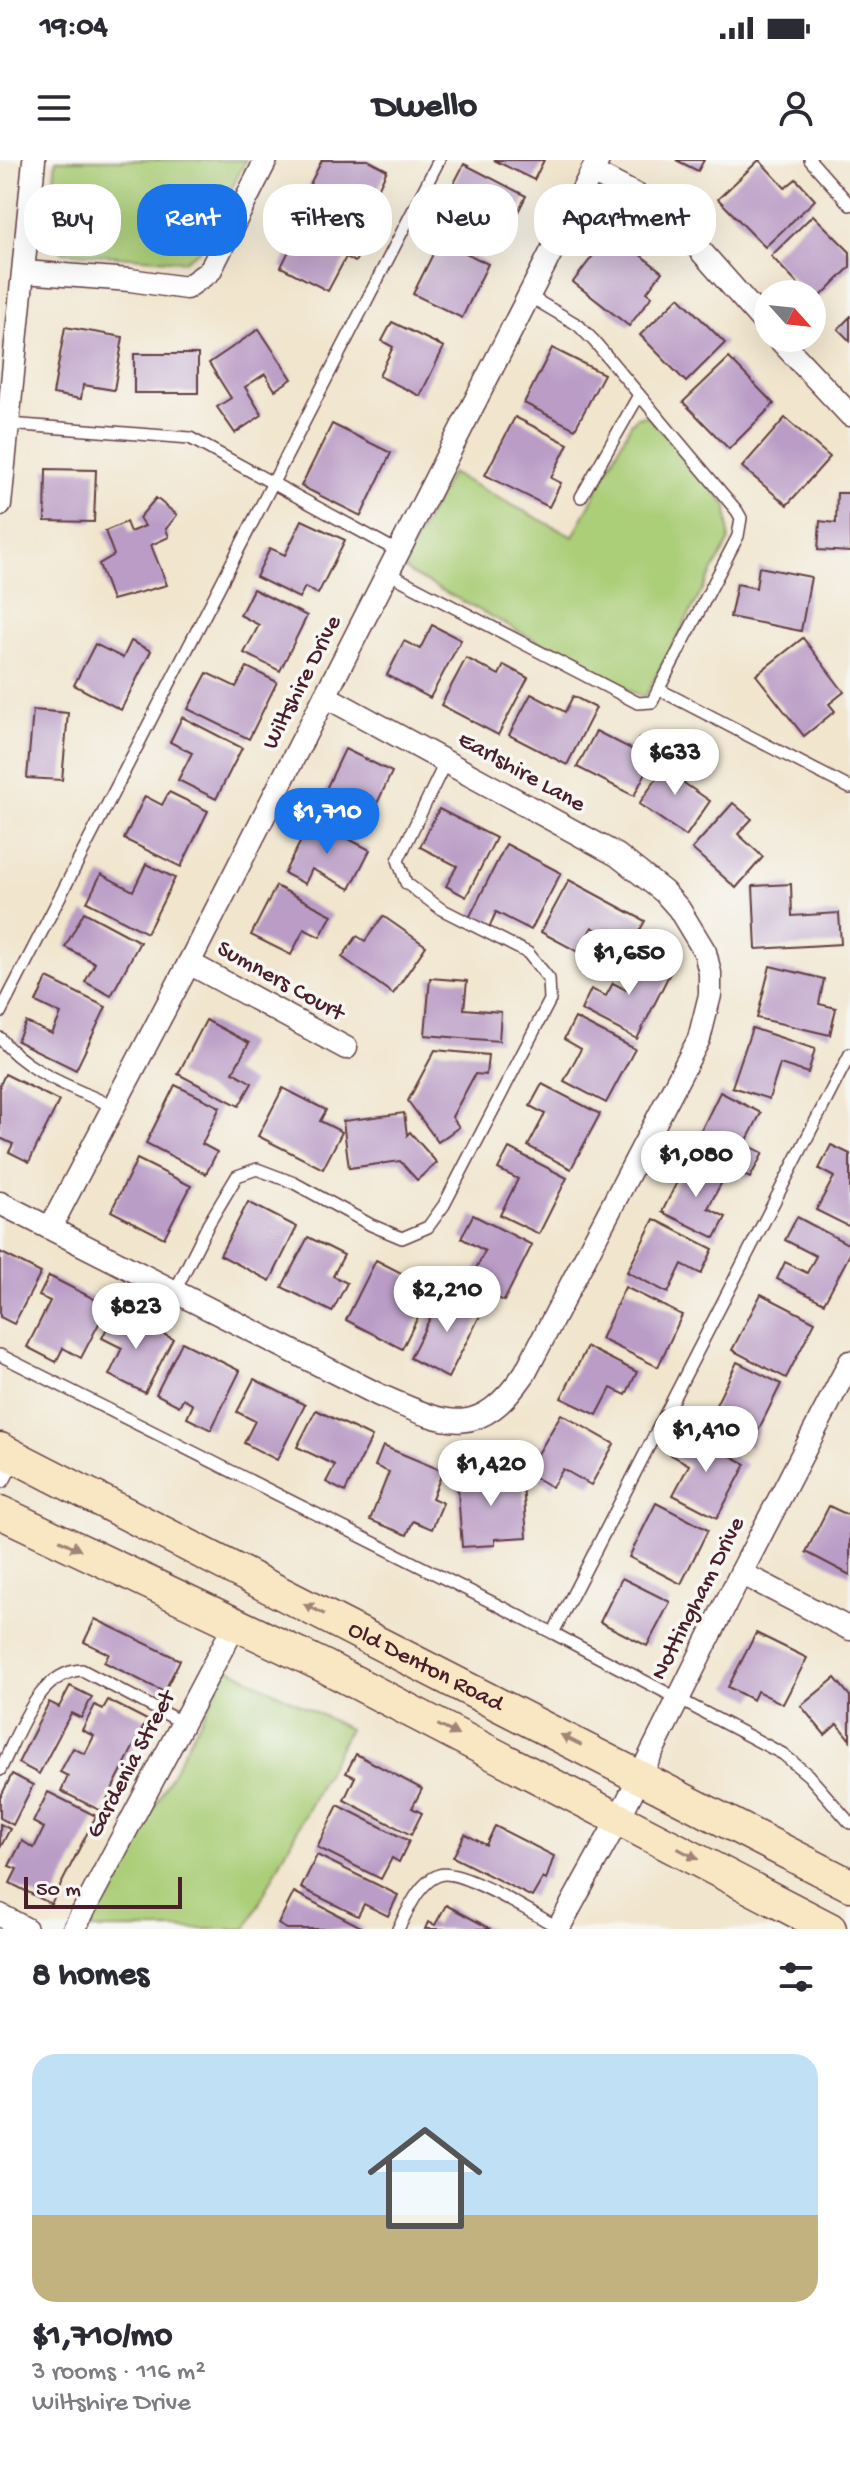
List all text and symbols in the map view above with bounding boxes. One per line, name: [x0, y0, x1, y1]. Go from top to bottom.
text: 19:04: [40, 11, 108, 46]
icon: menu: [32, 86, 76, 130]
icon: person: [774, 86, 818, 130]
text: Dwello: [373, 87, 477, 130]
chip: Buy: [24, 184, 121, 256]
chip: Rent: [137, 184, 247, 256]
chip: Filters: [263, 184, 392, 256]
chip: New: [408, 184, 518, 256]
chip: Apartment: [534, 184, 716, 256]
north arrow: [754, 280, 826, 352]
map controls: [754, 280, 826, 352]
street label: Wiltshire Drive: [257, 611, 349, 755]
street label: Earlshire Lane: [452, 726, 590, 820]
pin: $633: [628, 729, 722, 797]
text: $633: [649, 739, 701, 770]
pin: $1,710: [262, 788, 392, 856]
text: $1,710: [292, 798, 362, 829]
pin: $1,650: [564, 929, 694, 997]
street label: Sumners Court: [211, 935, 351, 1030]
text: $1,650: [593, 939, 665, 970]
pin: $1,080: [631, 1131, 761, 1199]
text: $1,080: [659, 1141, 733, 1172]
pin: $2,210: [382, 1266, 512, 1334]
text: $2,210: [412, 1276, 482, 1307]
pin: $823: [89, 1283, 183, 1351]
text: $823: [110, 1293, 162, 1324]
pin: $1,410: [641, 1406, 771, 1474]
text: $1,410: [672, 1416, 740, 1447]
pin: $1,420: [426, 1440, 556, 1508]
text: $1,420: [456, 1450, 526, 1481]
street label: Nottingham Drive: [645, 1512, 753, 1685]
one-way arrow: [59, 1538, 82, 1552]
one-way arrow: [303, 1603, 326, 1616]
street label: Old Denton Road: [343, 1615, 510, 1720]
street label: Gardenia Street: [81, 1684, 184, 1844]
one-way arrow: [436, 1723, 459, 1736]
one-way arrow: [560, 1733, 583, 1747]
one-way arrow: [677, 1847, 699, 1861]
scale bar: [24, 1873, 182, 1909]
text: 50 m: [36, 1878, 81, 1904]
icon: filters: [774, 1955, 818, 1999]
text: 8 homes: [32, 1957, 149, 1997]
icon: home: [353, 2106, 497, 2250]
text: $1,710/mo: [32, 2318, 172, 2358]
text: 3 rooms · 116 m²: [32, 2358, 205, 2389]
text: Wiltshire Drive: [32, 2389, 191, 2420]

